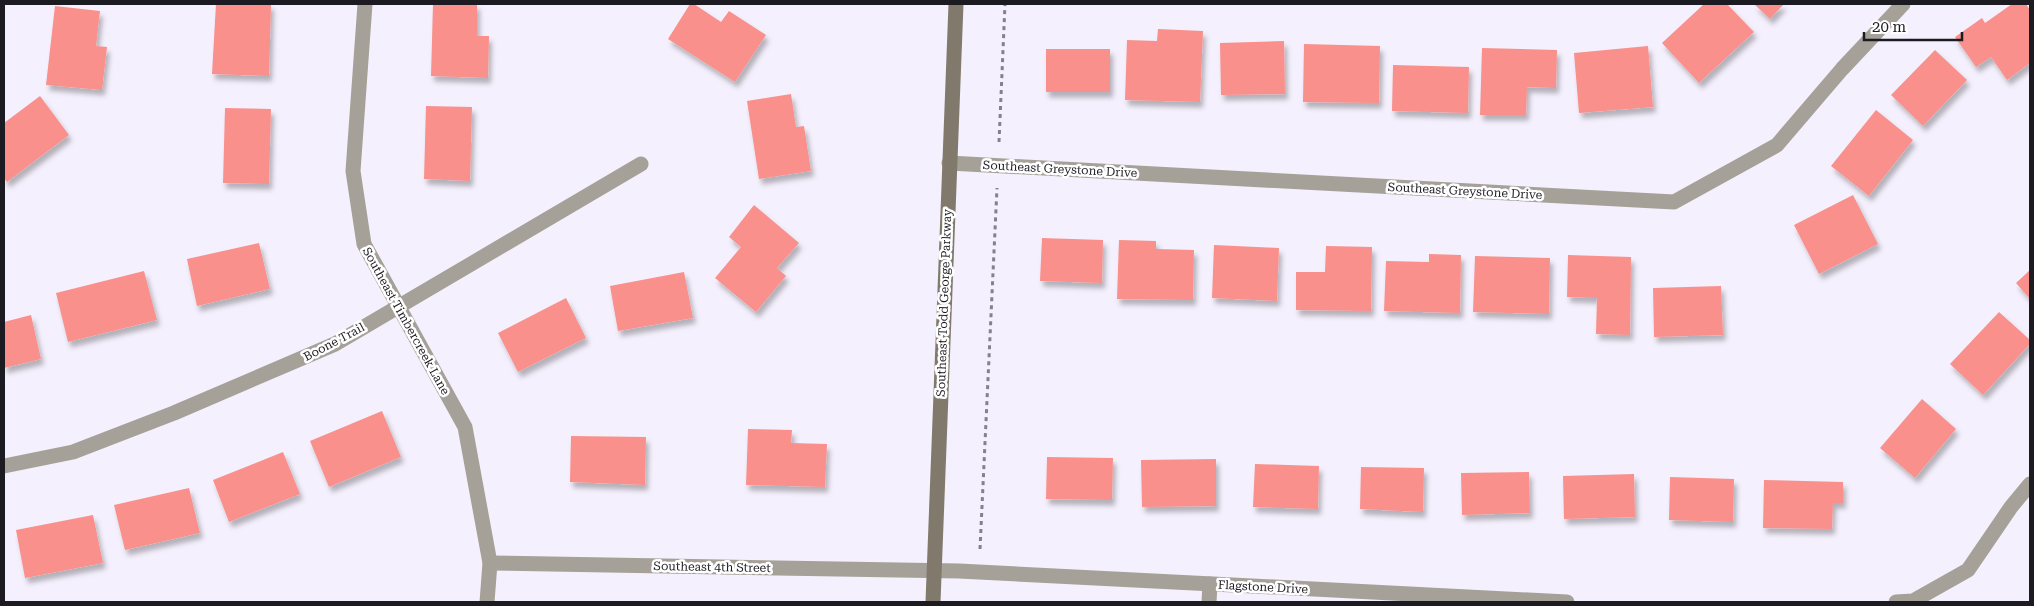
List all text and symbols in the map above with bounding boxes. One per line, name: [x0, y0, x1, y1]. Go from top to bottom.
scale bar: [1864, 10, 1962, 42]
text: 20 m: [1872, 18, 1907, 36]
street label: Southeast Greystone Drive: [982, 158, 1138, 180]
street label: Southeast Greystone Drive: [1387, 180, 1543, 202]
street label: Southeast Todd George Parkway: [934, 208, 954, 397]
street label: Southeast Timbercreek Lane: [360, 245, 453, 398]
street label: Boone Trail: [301, 320, 367, 364]
street label: Southeast 4th Street: [653, 559, 771, 575]
street label: Flagstone Drive: [1218, 578, 1309, 596]

